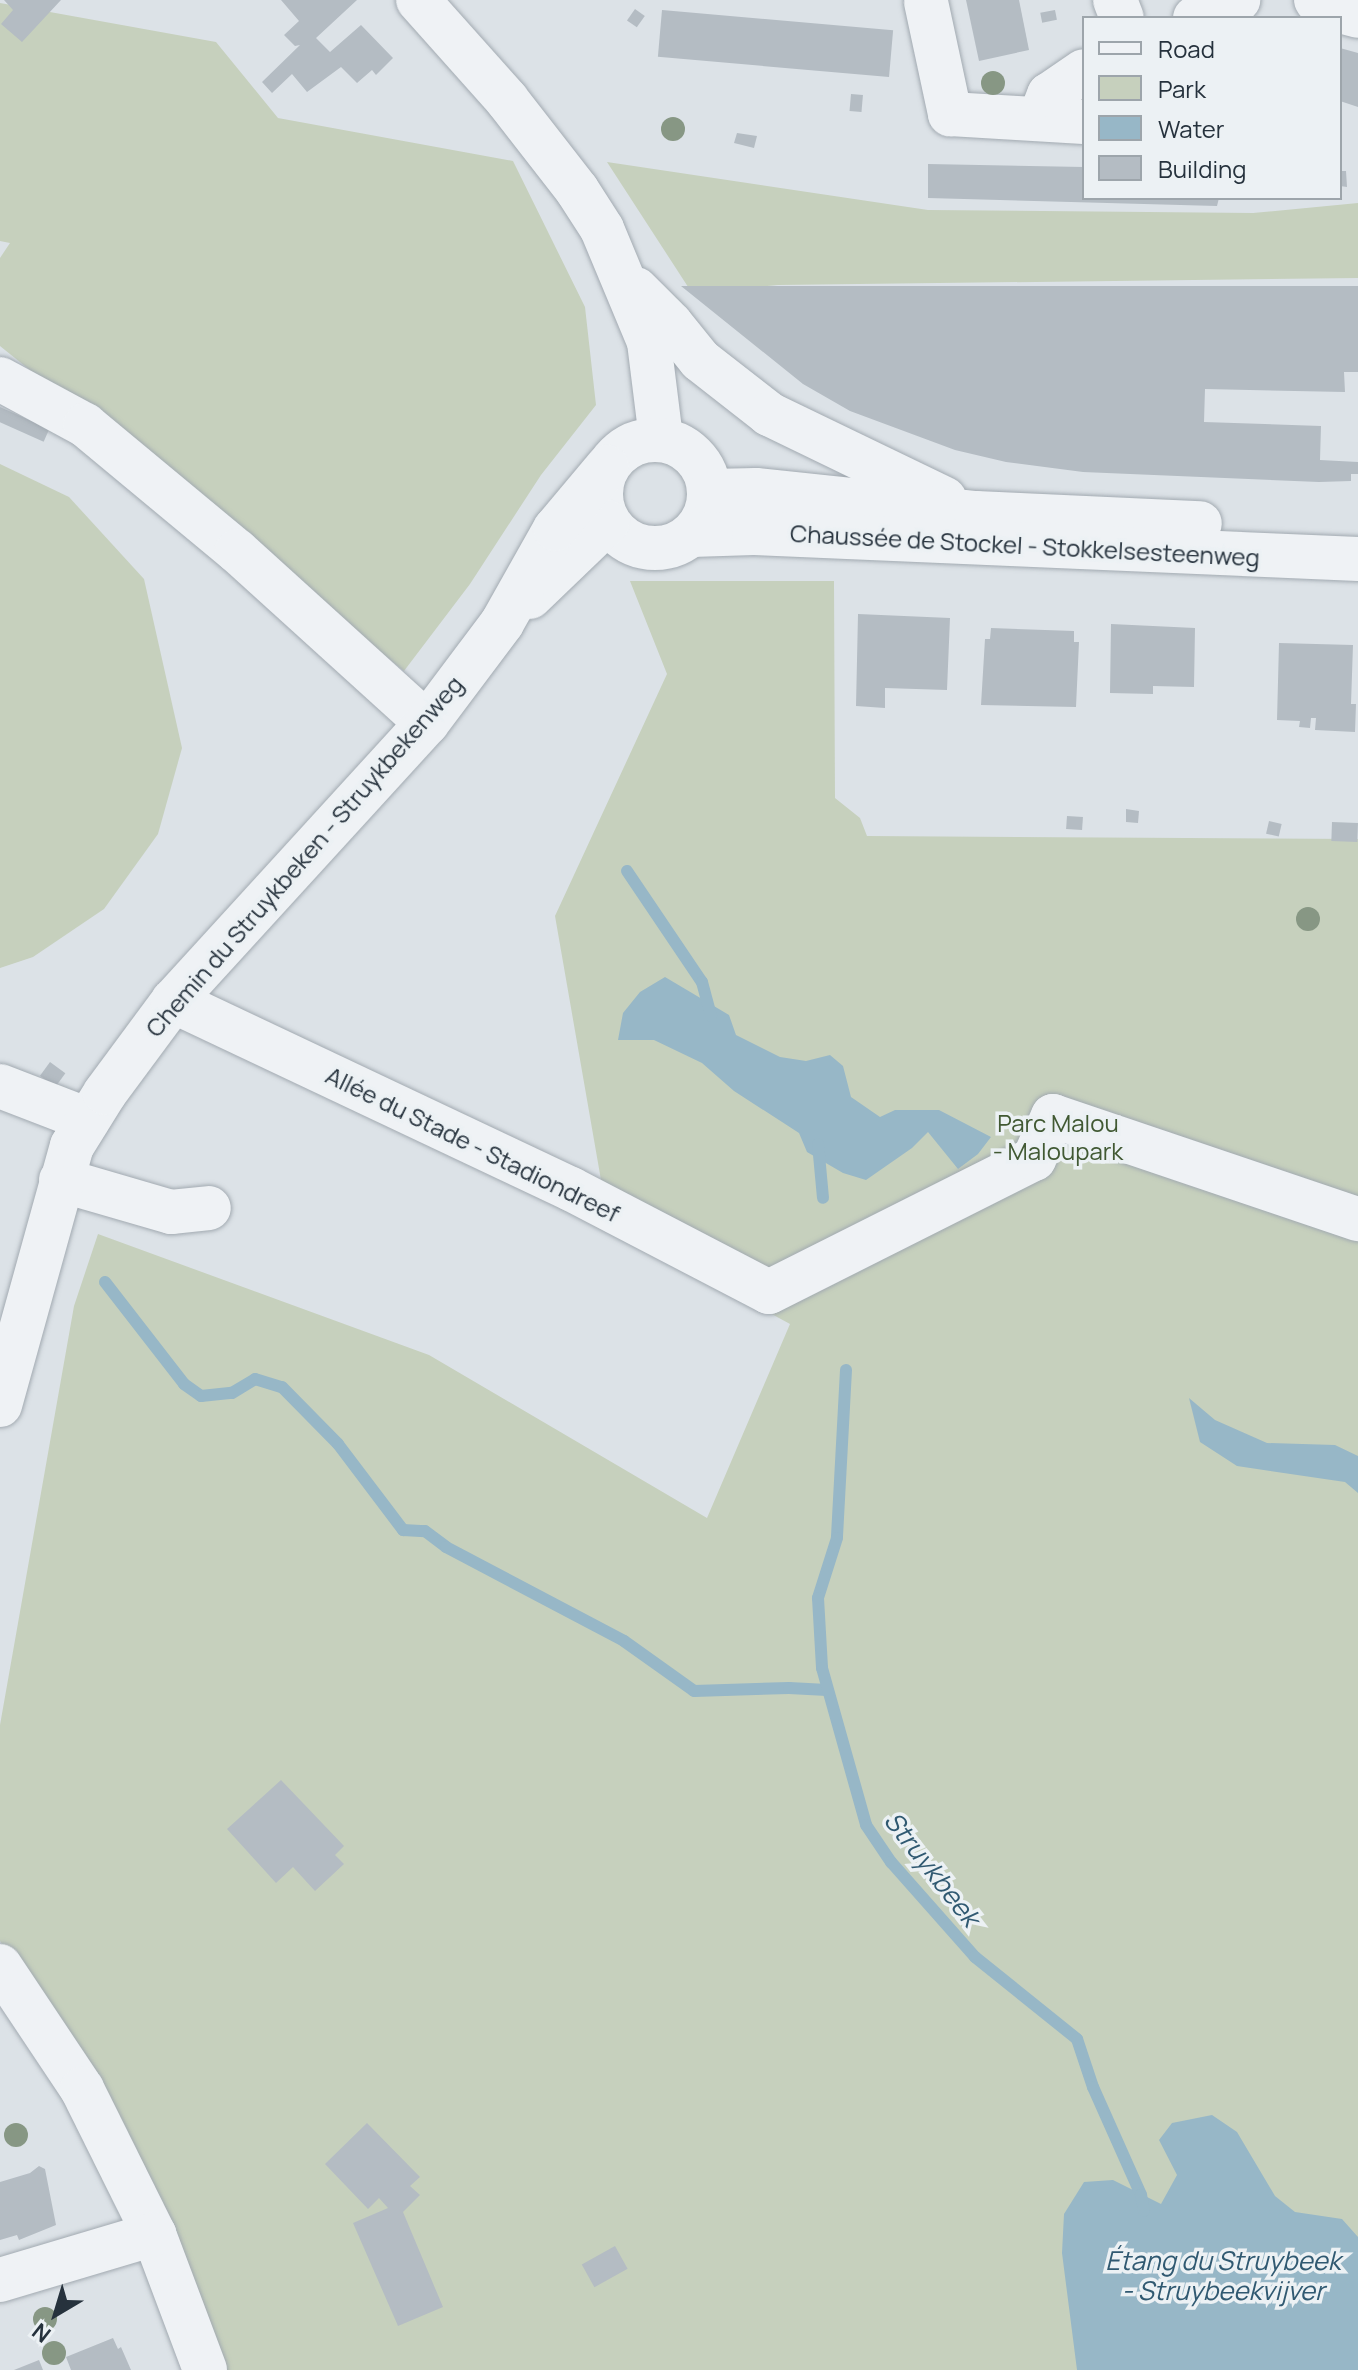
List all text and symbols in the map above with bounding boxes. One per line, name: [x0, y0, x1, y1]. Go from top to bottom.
legend: [1082, 16, 1342, 200]
text: Road: [1158, 32, 1215, 65]
text: Park: [1158, 72, 1206, 105]
text: Water: [1158, 112, 1225, 145]
text: Building: [1158, 152, 1246, 185]
street label: Chaussée de Stockel - Stokkelsesteenweg: [789, 518, 1261, 572]
street label: Chemin du Struykbeken - Struykbekenweg: [139, 670, 469, 1042]
street label: Allée du Stade - Stadiondreef: [321, 1060, 625, 1228]
park label: Parc Malou - Maloupark: [993, 1109, 1123, 1165]
water label: Struykbeek: [878, 1806, 986, 1932]
water label: Étang du Struybeek - Struybeekvijver: [1105, 2245, 1341, 2306]
north arrow: [16, 2274, 96, 2354]
text: N: [26, 2316, 57, 2350]

